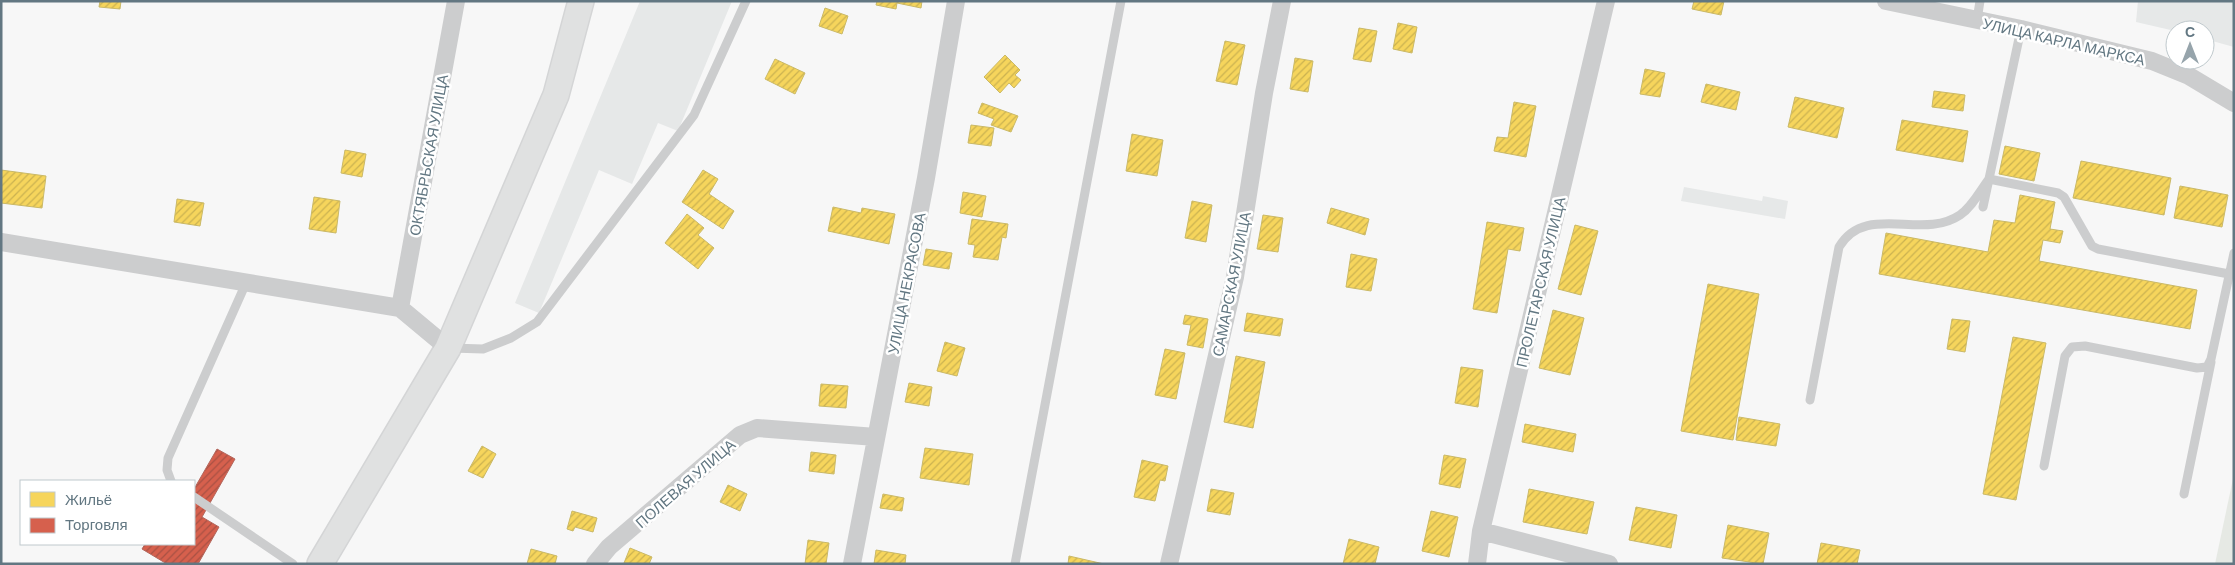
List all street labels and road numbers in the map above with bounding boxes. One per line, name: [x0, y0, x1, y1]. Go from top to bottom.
street label: УЛИЦА КАРЛА МАРКСА: [1981, 14, 2147, 68]
street label: ОКТЯБРЬСКАЯ УЛИЦА: [405, 73, 451, 237]
street label: ПРОЛЕТАРСКАЯ УЛИЦА: [1512, 195, 1568, 369]
street label: САМАРСКАЯ УЛИЦА: [1208, 210, 1254, 358]
street label: УЛИЦА НЕКРАСОВА: [883, 211, 929, 355]
street label: ПОЛЕВАЯ УЛИЦА: [631, 435, 739, 531]

